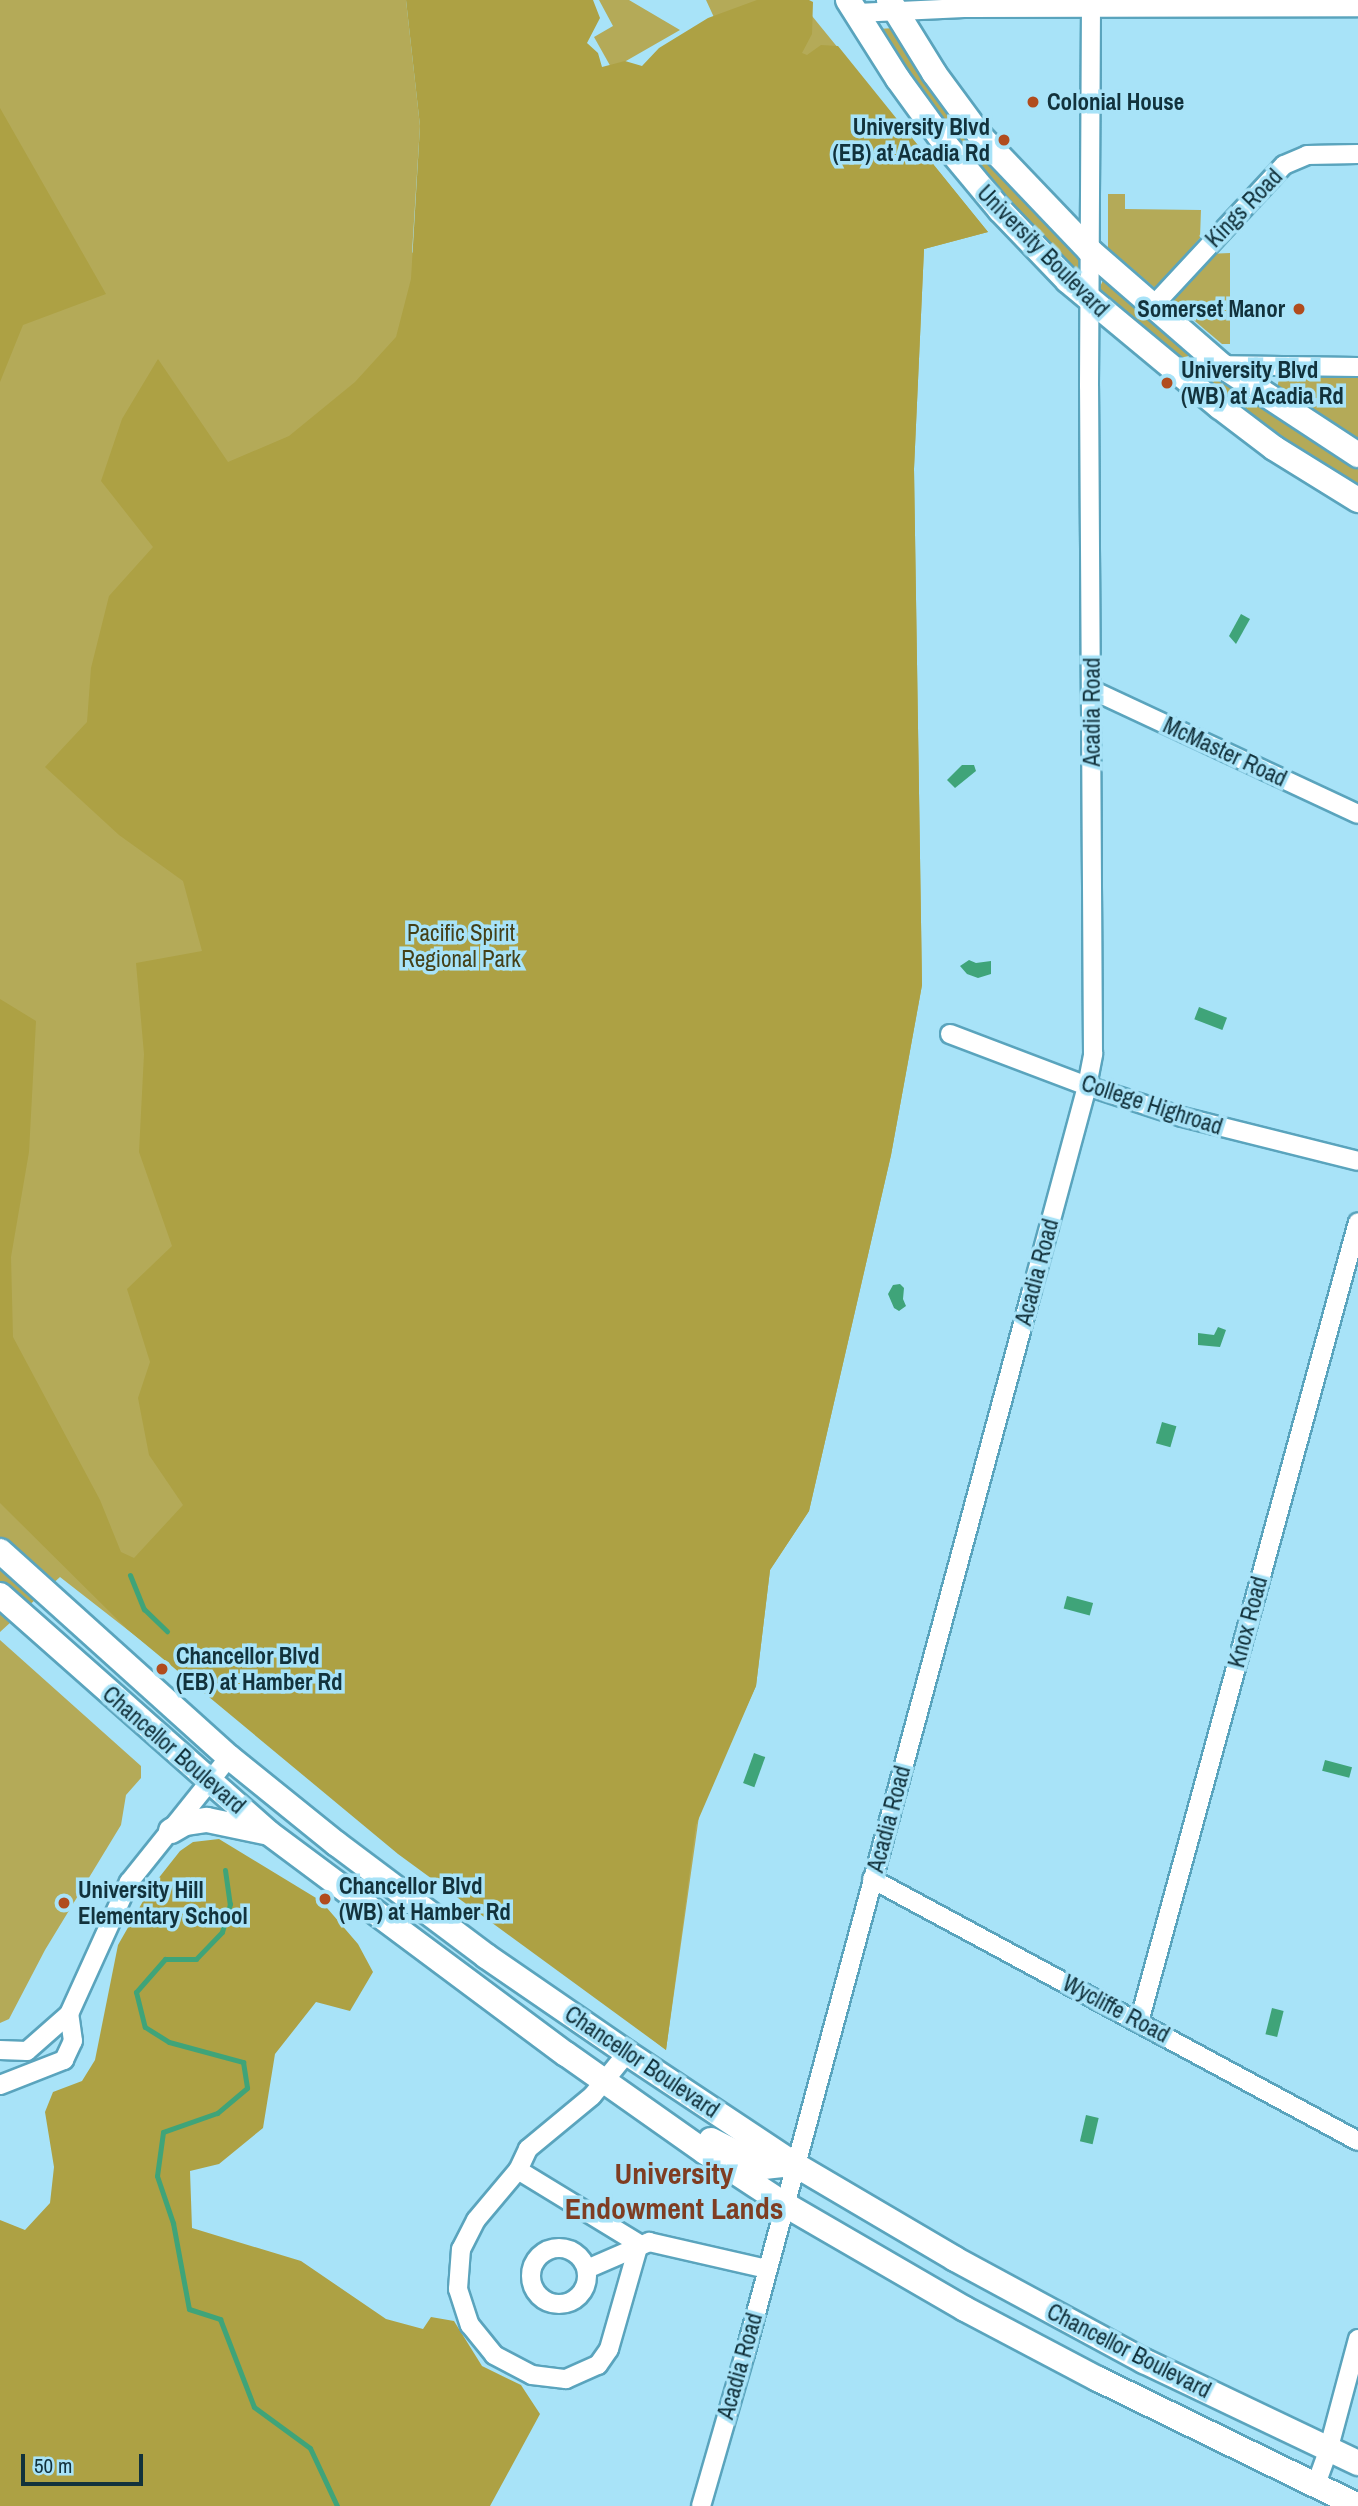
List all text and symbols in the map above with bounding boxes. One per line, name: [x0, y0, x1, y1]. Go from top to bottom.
place label: Colonial House: [1047, 88, 1184, 116]
marker: Colonial House: [1025, 94, 1041, 110]
place label: University Blvd (EB) at Acadia Rd: [832, 113, 990, 167]
marker: University Blvd (EB) at Acadia Rd: [996, 132, 1012, 148]
street label: Kings Road: [1200, 163, 1288, 253]
street label: University Boulevard: [971, 179, 1115, 323]
place label: Somerset Manor: [1137, 295, 1285, 323]
marker: Somerset Manor: [1291, 301, 1307, 317]
place label: University Blvd (WB) at Acadia Rd: [1181, 356, 1344, 410]
marker: University Blvd (WB) at Acadia Rd: [1159, 375, 1175, 391]
street label: Acadia Road: [1078, 657, 1106, 767]
street label: McMaster Road: [1159, 711, 1291, 793]
park label: Pacific Spirit Regional Park: [401, 919, 521, 973]
street label: College Highroad: [1078, 1069, 1226, 1141]
street label: Acadia Road: [1010, 1216, 1064, 1328]
street label: Knox Road: [1223, 1573, 1273, 1671]
place label: Chancellor Blvd (EB) at Hamber Rd: [176, 1642, 343, 1696]
marker: Chancellor Blvd (EB) at Hamber Rd: [154, 1661, 170, 1677]
street label: Chancellor Boulevard: [97, 1680, 251, 1820]
street label: Acadia Road: [862, 1763, 916, 1875]
place label: Chancellor Blvd (WB) at Hamber Rd: [339, 1872, 511, 1926]
place label: University Hill Elementary School: [78, 1876, 248, 1930]
marker: Chancellor Blvd (WB) at Hamber Rd: [317, 1891, 333, 1907]
marker: University Hill Elementary School: [56, 1895, 72, 1911]
street label: Wycliffe Road: [1058, 1969, 1174, 2049]
street label: Chancellor Boulevard: [560, 2000, 724, 2124]
district label: University Endowment Lands: [565, 2155, 783, 2226]
street label: Chancellor Boulevard: [1042, 2298, 1216, 2404]
street label: Acadia Road: [712, 2310, 768, 2422]
scale bar: [24, 2440, 147, 2484]
text: 50 m: [34, 2451, 72, 2480]

